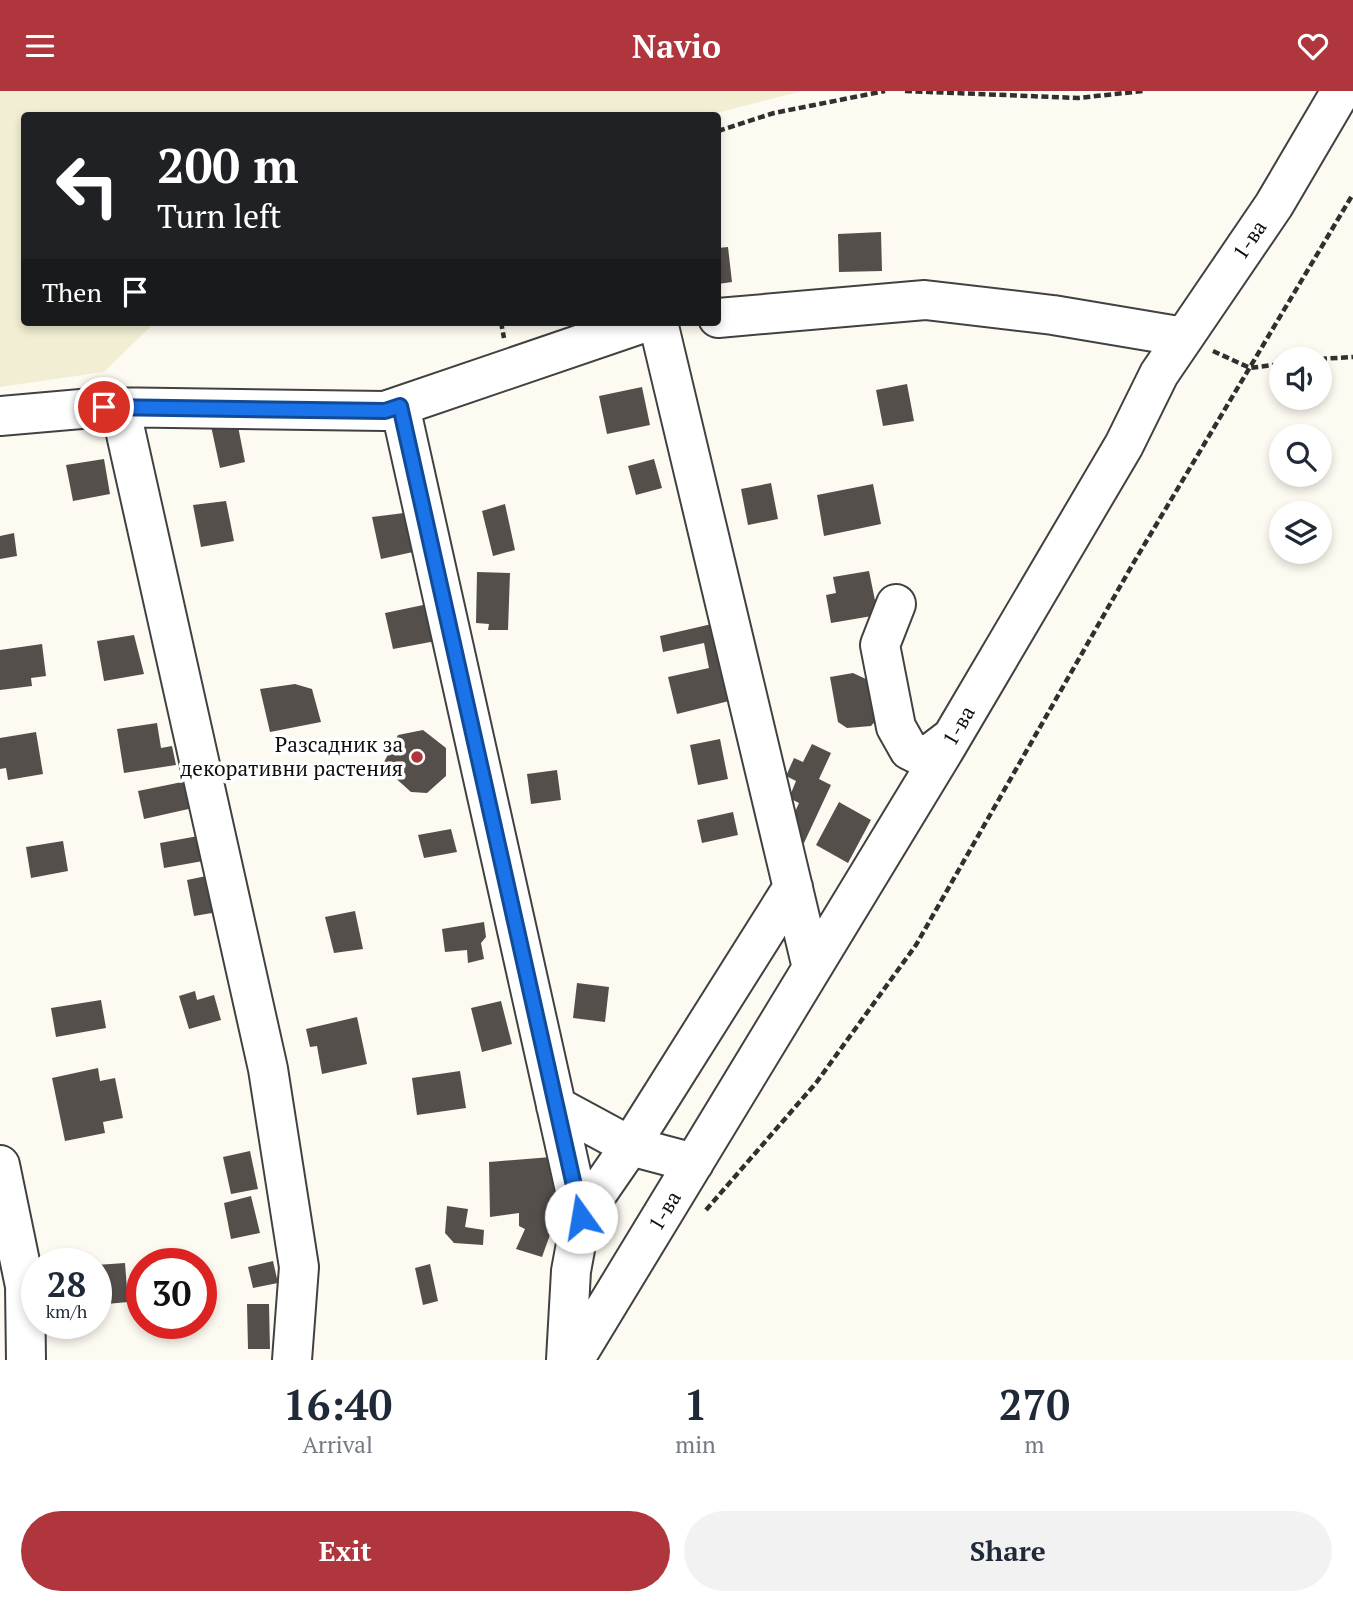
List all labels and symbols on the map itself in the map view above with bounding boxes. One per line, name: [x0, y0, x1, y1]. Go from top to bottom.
street label: 1-ва: [1226, 214, 1273, 265]
pin: [74, 377, 134, 437]
street label: 1-ва: [936, 700, 981, 751]
place label: Разсадник за декоративни растения: [180, 730, 403, 782]
marker: Разсадник за декоративни растения: [409, 749, 425, 765]
position arrow: [544, 1180, 618, 1254]
street label: 1-ва: [641, 1185, 687, 1236]
speed limit sign: 30: [126, 1248, 217, 1339]

